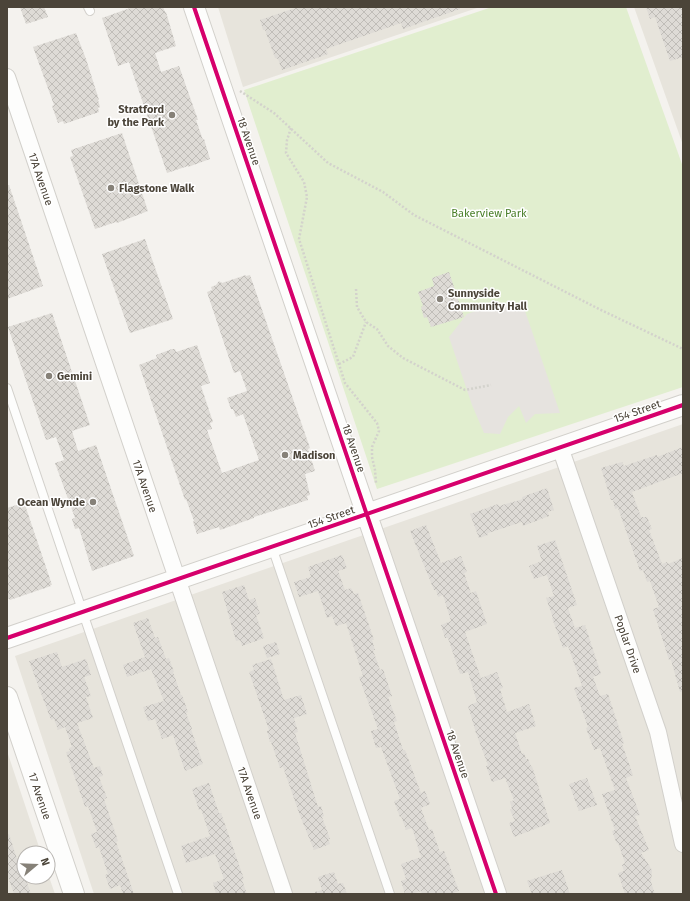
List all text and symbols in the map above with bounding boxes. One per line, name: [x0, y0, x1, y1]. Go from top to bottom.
place label: Stratford by the Park: [107, 103, 165, 129]
marker: Stratford by the Park: [167, 110, 177, 120]
street label: 18 Avenue: [234, 115, 263, 167]
street label: 17A Avenue: [25, 151, 56, 207]
place label: Flagstone Walk: [119, 182, 195, 195]
marker: Flagstone Walk: [106, 183, 116, 193]
park label: Bakerview Park: [451, 207, 527, 220]
place label: Sunnyside Community Hall: [448, 287, 528, 313]
marker: Sunnyside Community Hall: [435, 294, 445, 304]
place label: Gemini: [57, 370, 92, 383]
marker: Gemini: [44, 371, 54, 381]
street label: 154 Street: [612, 397, 662, 426]
street label: 18 Avenue: [339, 422, 368, 474]
place label: Madison: [293, 449, 335, 462]
marker: Madison: [280, 450, 290, 460]
street label: 17A Avenue: [129, 458, 160, 514]
place label: Ocean Wynde: [17, 496, 85, 509]
marker: Ocean Wynde: [88, 497, 98, 507]
street label: 154 Street: [306, 503, 356, 532]
street label: Poplar Drive: [611, 613, 644, 675]
street label: 18 Avenue: [443, 728, 472, 780]
street label: 17A Avenue: [234, 765, 265, 821]
street label: 17 Avenue: [25, 771, 54, 821]
north arrow: [16, 845, 56, 885]
text: N: [38, 856, 52, 867]

